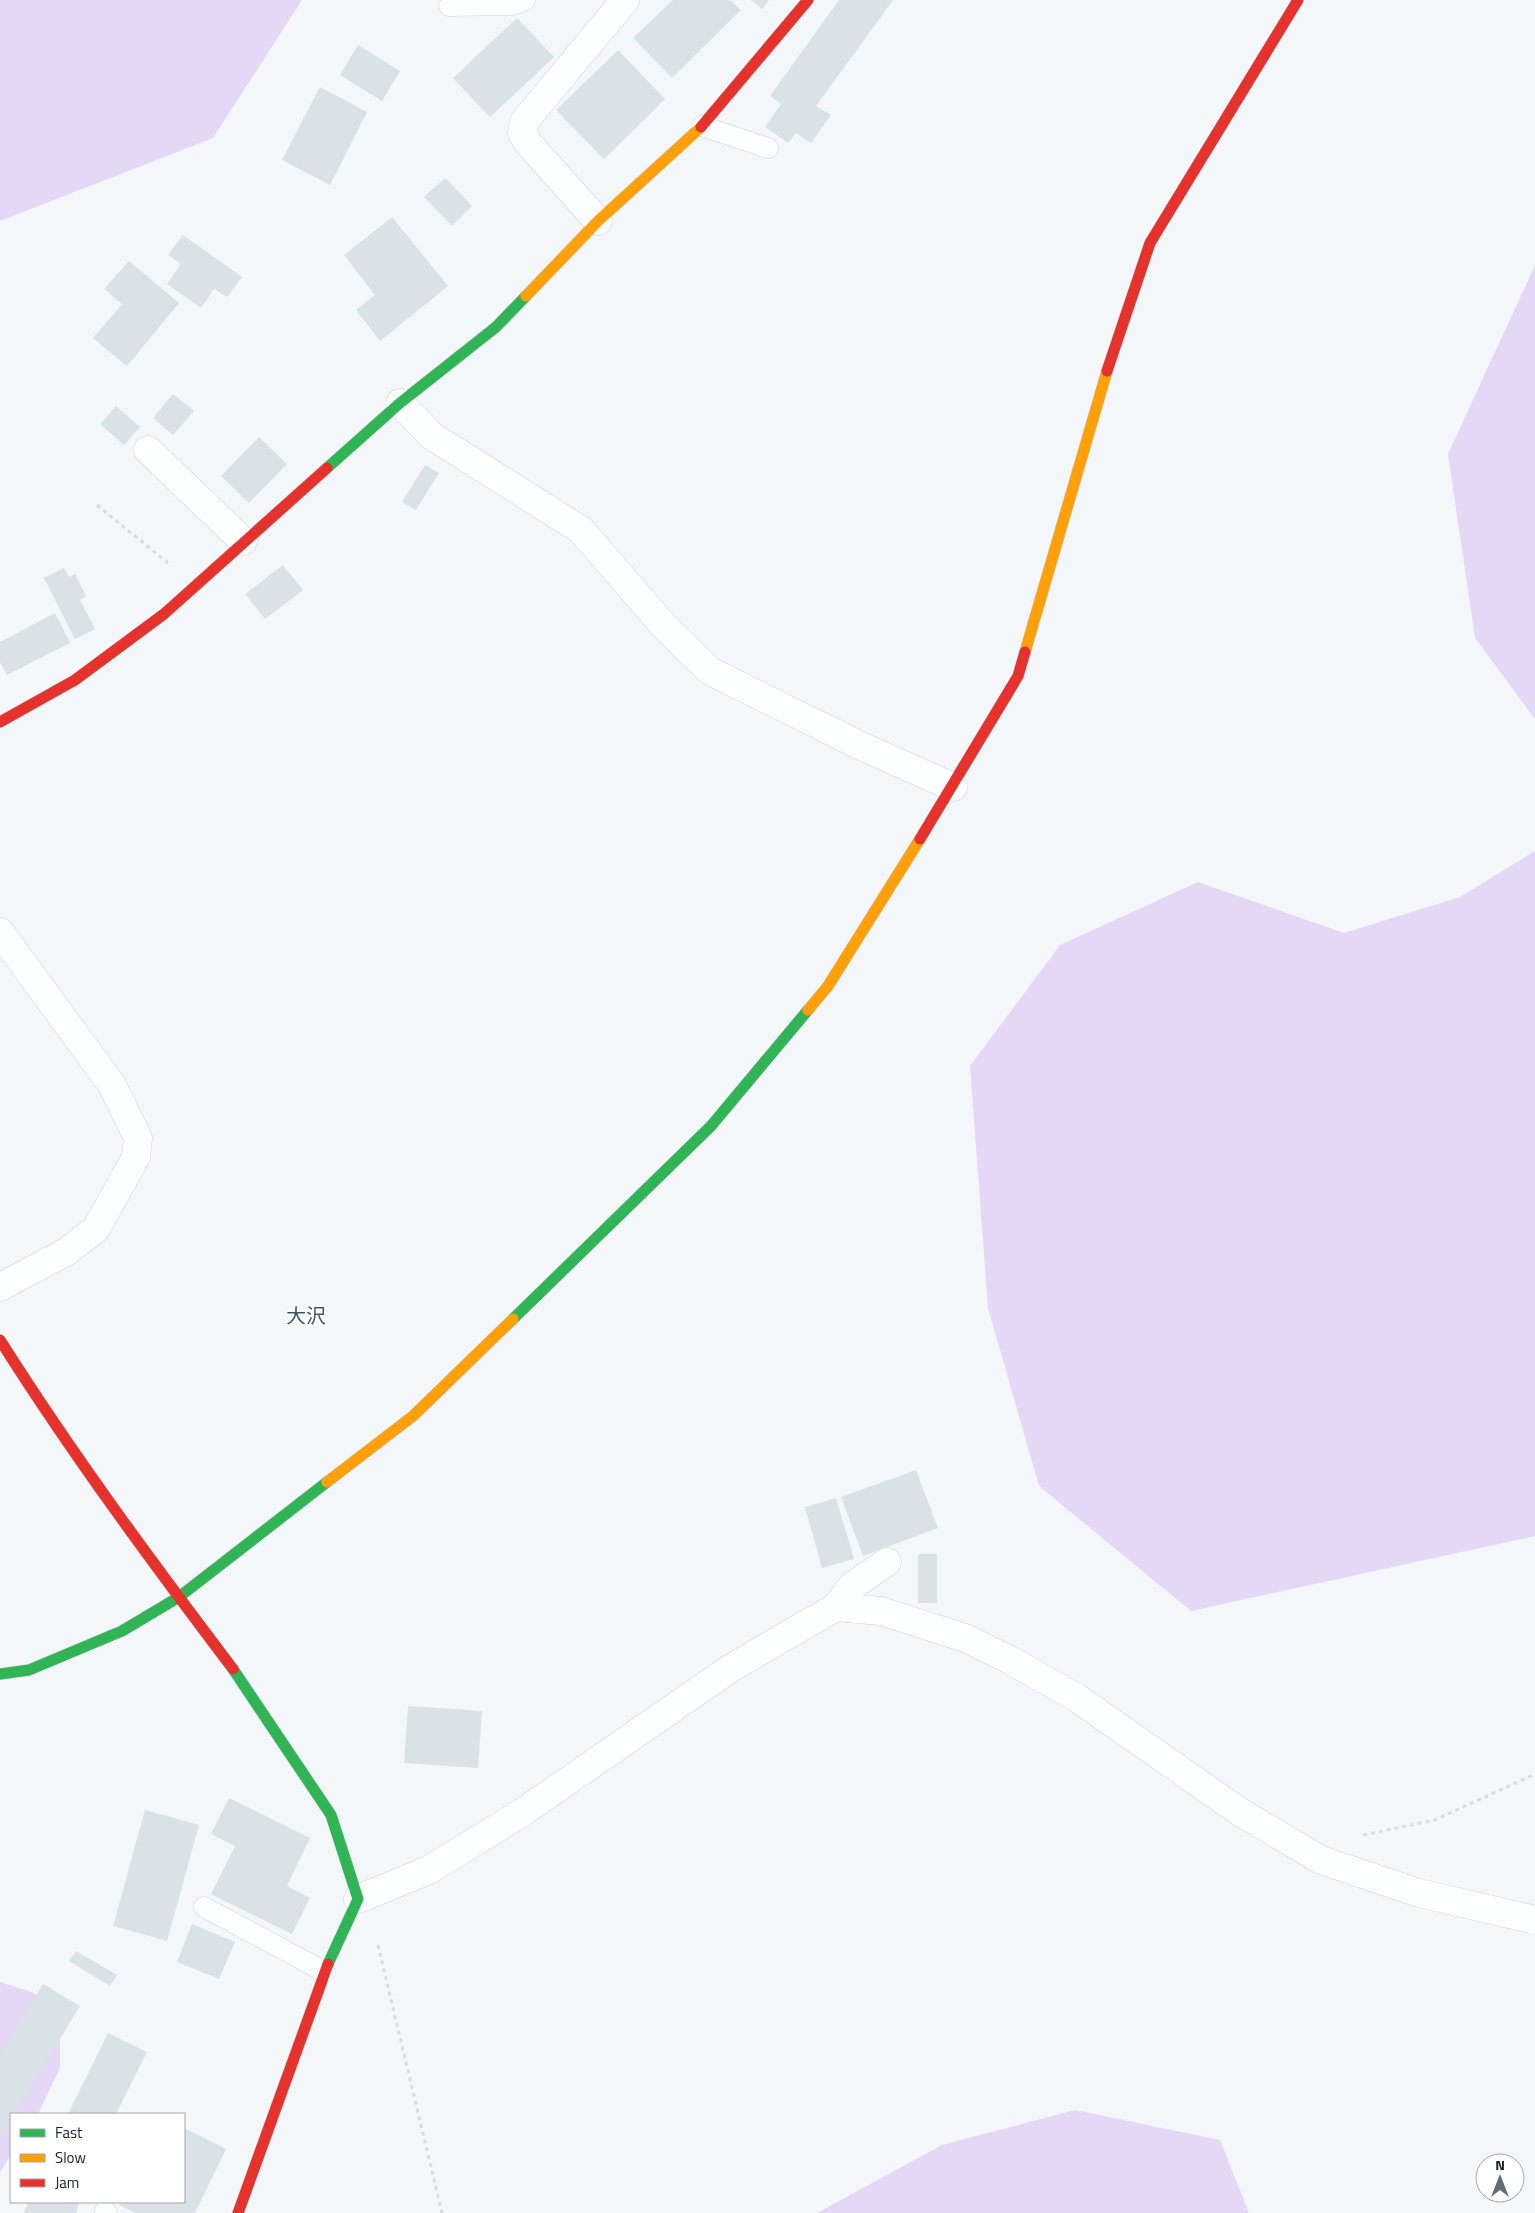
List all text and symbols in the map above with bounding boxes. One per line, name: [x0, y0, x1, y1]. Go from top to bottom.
district label: 大沢: [286, 1300, 326, 1331]
legend: [10, 2113, 185, 2203]
text: Fast: [55, 2121, 83, 2144]
text: Slow: [55, 2146, 86, 2169]
north arrow: [1475, 2153, 1525, 2203]
text: N: [1495, 2154, 1505, 2175]
text: Jam: [55, 2171, 79, 2194]

